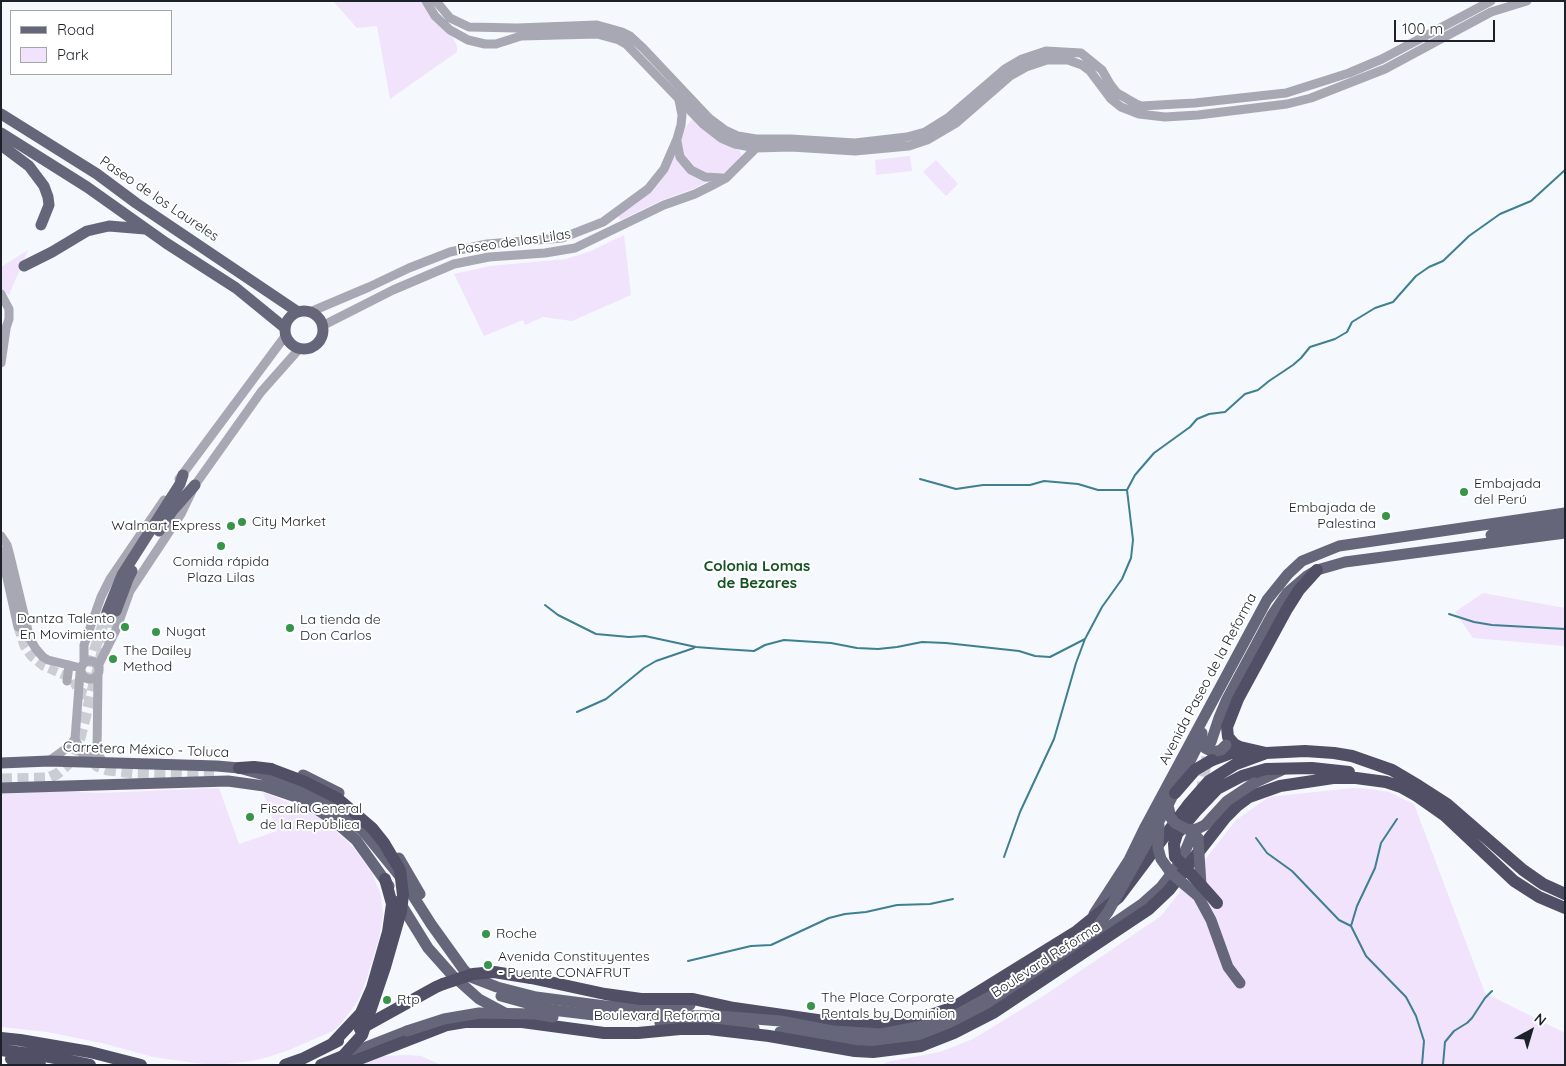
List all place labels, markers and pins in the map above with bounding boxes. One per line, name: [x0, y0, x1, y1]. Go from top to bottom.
place label: Embajada del Perú: [1474, 476, 1541, 508]
marker: Embajada del Perú: [1458, 486, 1470, 498]
place label: Embajada de Palestina: [1289, 500, 1376, 532]
marker: Embajada de Palestina: [1380, 510, 1392, 522]
place label: City Market: [252, 514, 326, 530]
marker: City Market: [236, 516, 248, 528]
place label: Walmart Express: [111, 518, 221, 534]
marker: Walmart Express: [225, 520, 237, 532]
marker: Comida rápida Plaza Lilas: [215, 540, 227, 552]
place label: Comida rápida Plaza Lilas: [173, 554, 269, 586]
place label: Dantza Talento En Movimiento: [17, 611, 115, 644]
place label: La tienda de Don Carlos: [300, 612, 381, 644]
marker: Dantza Talento En Movimiento: [119, 621, 131, 633]
marker: La tienda de Don Carlos: [284, 622, 296, 634]
place label: Nugat: [166, 624, 206, 640]
marker: Nugat: [150, 626, 162, 638]
place label: The Dailey Method: [123, 643, 192, 676]
marker: The Dailey Method: [107, 653, 119, 665]
place label: Fiscalía General de la República: [260, 801, 362, 834]
marker: Fiscalía General de la República: [244, 811, 256, 823]
place label: Roche: [496, 926, 537, 942]
marker: Roche: [480, 928, 492, 940]
place label: Avenida Constituyentes - Puente CONAFRUT: [498, 949, 650, 982]
marker: Avenida Constituyentes - Puente CONAFRUT: [482, 959, 494, 971]
place label: The Place Corporate Rentals by Dominion: [821, 990, 955, 1022]
place label: Rtp: [397, 992, 420, 1008]
marker: Rtp: [381, 994, 393, 1006]
marker: The Place Corporate Rentals by Dominion: [805, 1000, 817, 1012]

